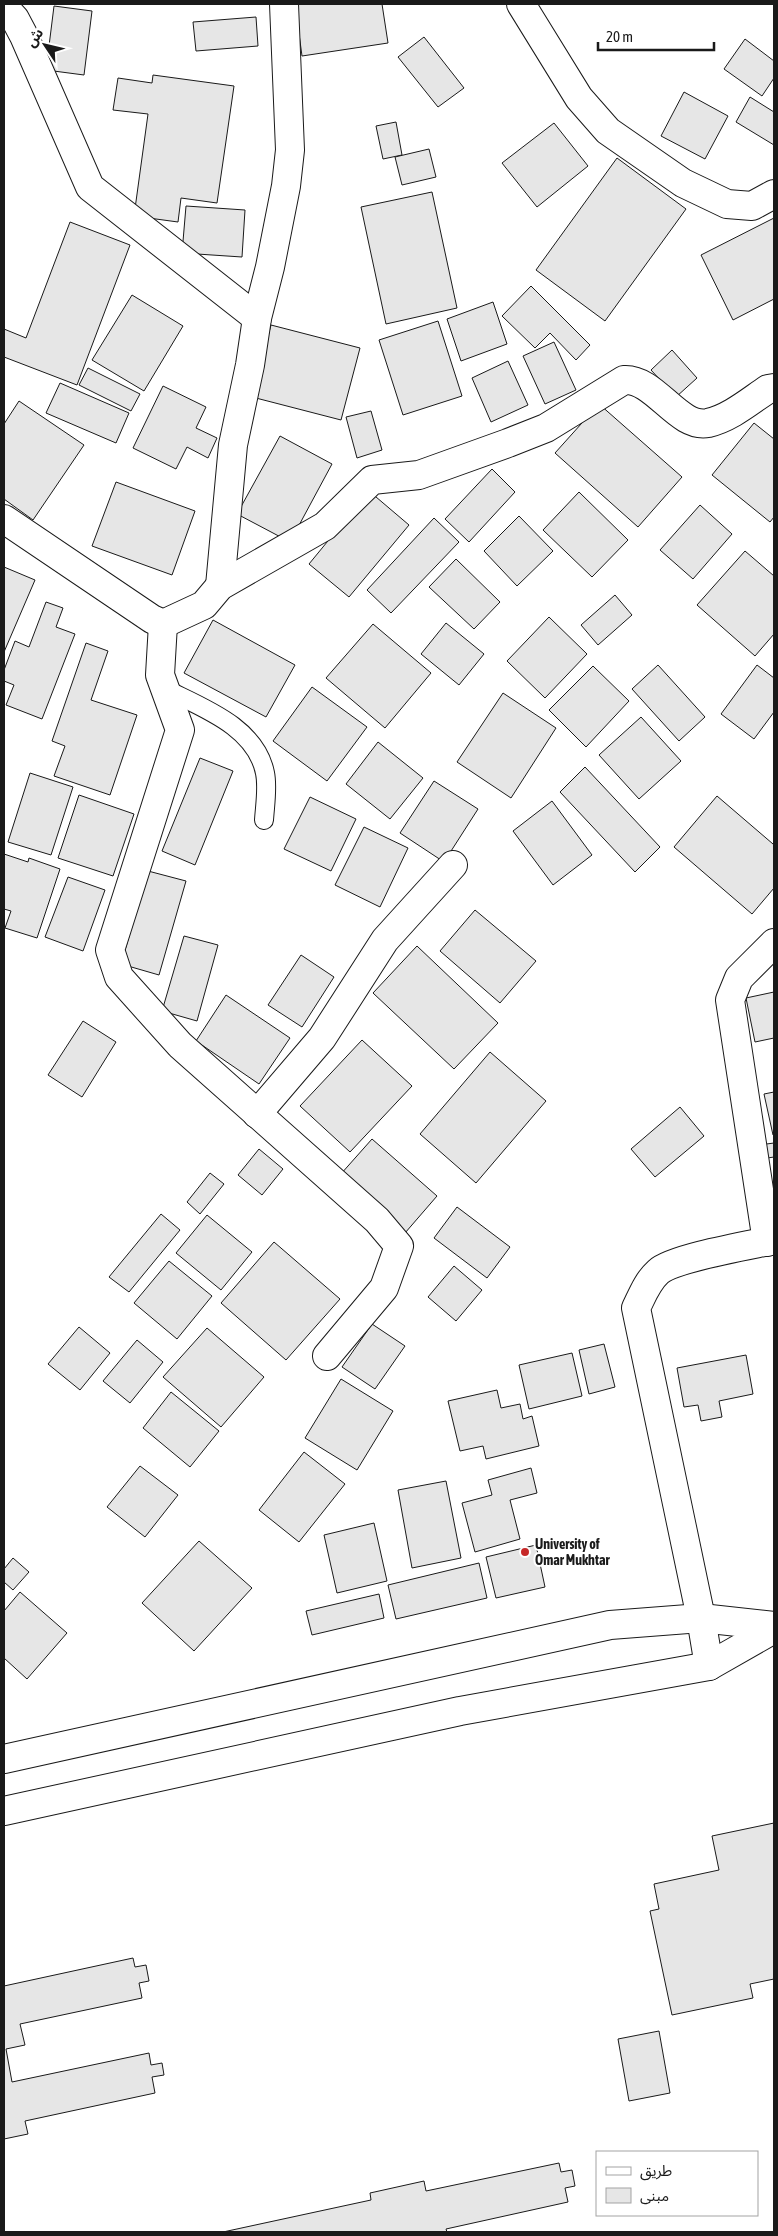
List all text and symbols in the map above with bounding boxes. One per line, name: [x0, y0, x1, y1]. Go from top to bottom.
north arrow: [20, 20, 70, 70]
scale bar: [598, 20, 714, 52]
text: ش: [22, 25, 46, 50]
text: 20 m: [606, 28, 633, 45]
place label: University of Omar Mukhtar: [535, 1536, 610, 1568]
marker: University of Omar Mukhtar: [519, 1546, 531, 1558]
legend: [596, 2151, 758, 2216]
text: طريق: [640, 2162, 672, 2181]
text: مبنى: [640, 2187, 669, 2205]

